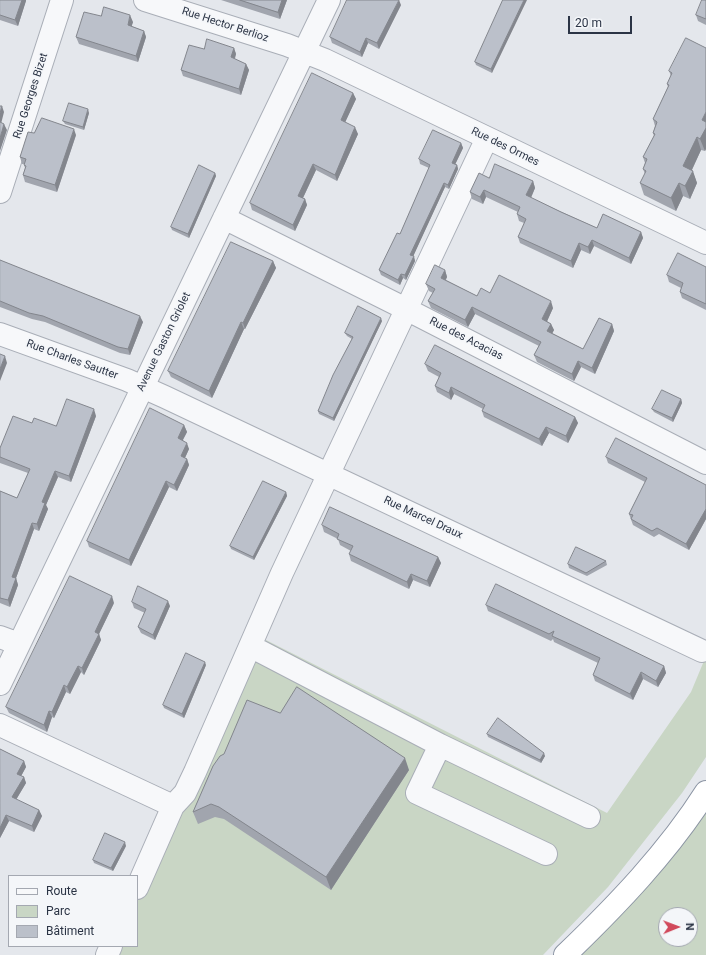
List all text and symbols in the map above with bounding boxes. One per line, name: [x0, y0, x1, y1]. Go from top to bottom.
street label: Rue Hector Berlioz: [180, 5, 270, 45]
scale bar: [570, 8, 634, 34]
text: 20 m: [575, 16, 602, 30]
street label: Rue Georges Bizet: [11, 51, 51, 141]
street label: Rue des Ormes: [469, 125, 541, 169]
street label: Avenue Gaston Griolet: [134, 290, 194, 394]
street label: Rue des Acacias: [427, 315, 505, 363]
street label: Rue Charles Sautter: [24, 337, 120, 383]
street label: Rue Marcel Draux: [381, 494, 465, 542]
legend: [8, 875, 138, 947]
text: Route: [46, 884, 77, 898]
text: Parc: [46, 904, 70, 918]
north arrow: [658, 907, 698, 947]
text: N: [683, 923, 696, 931]
text: Bâtiment: [46, 924, 94, 938]

